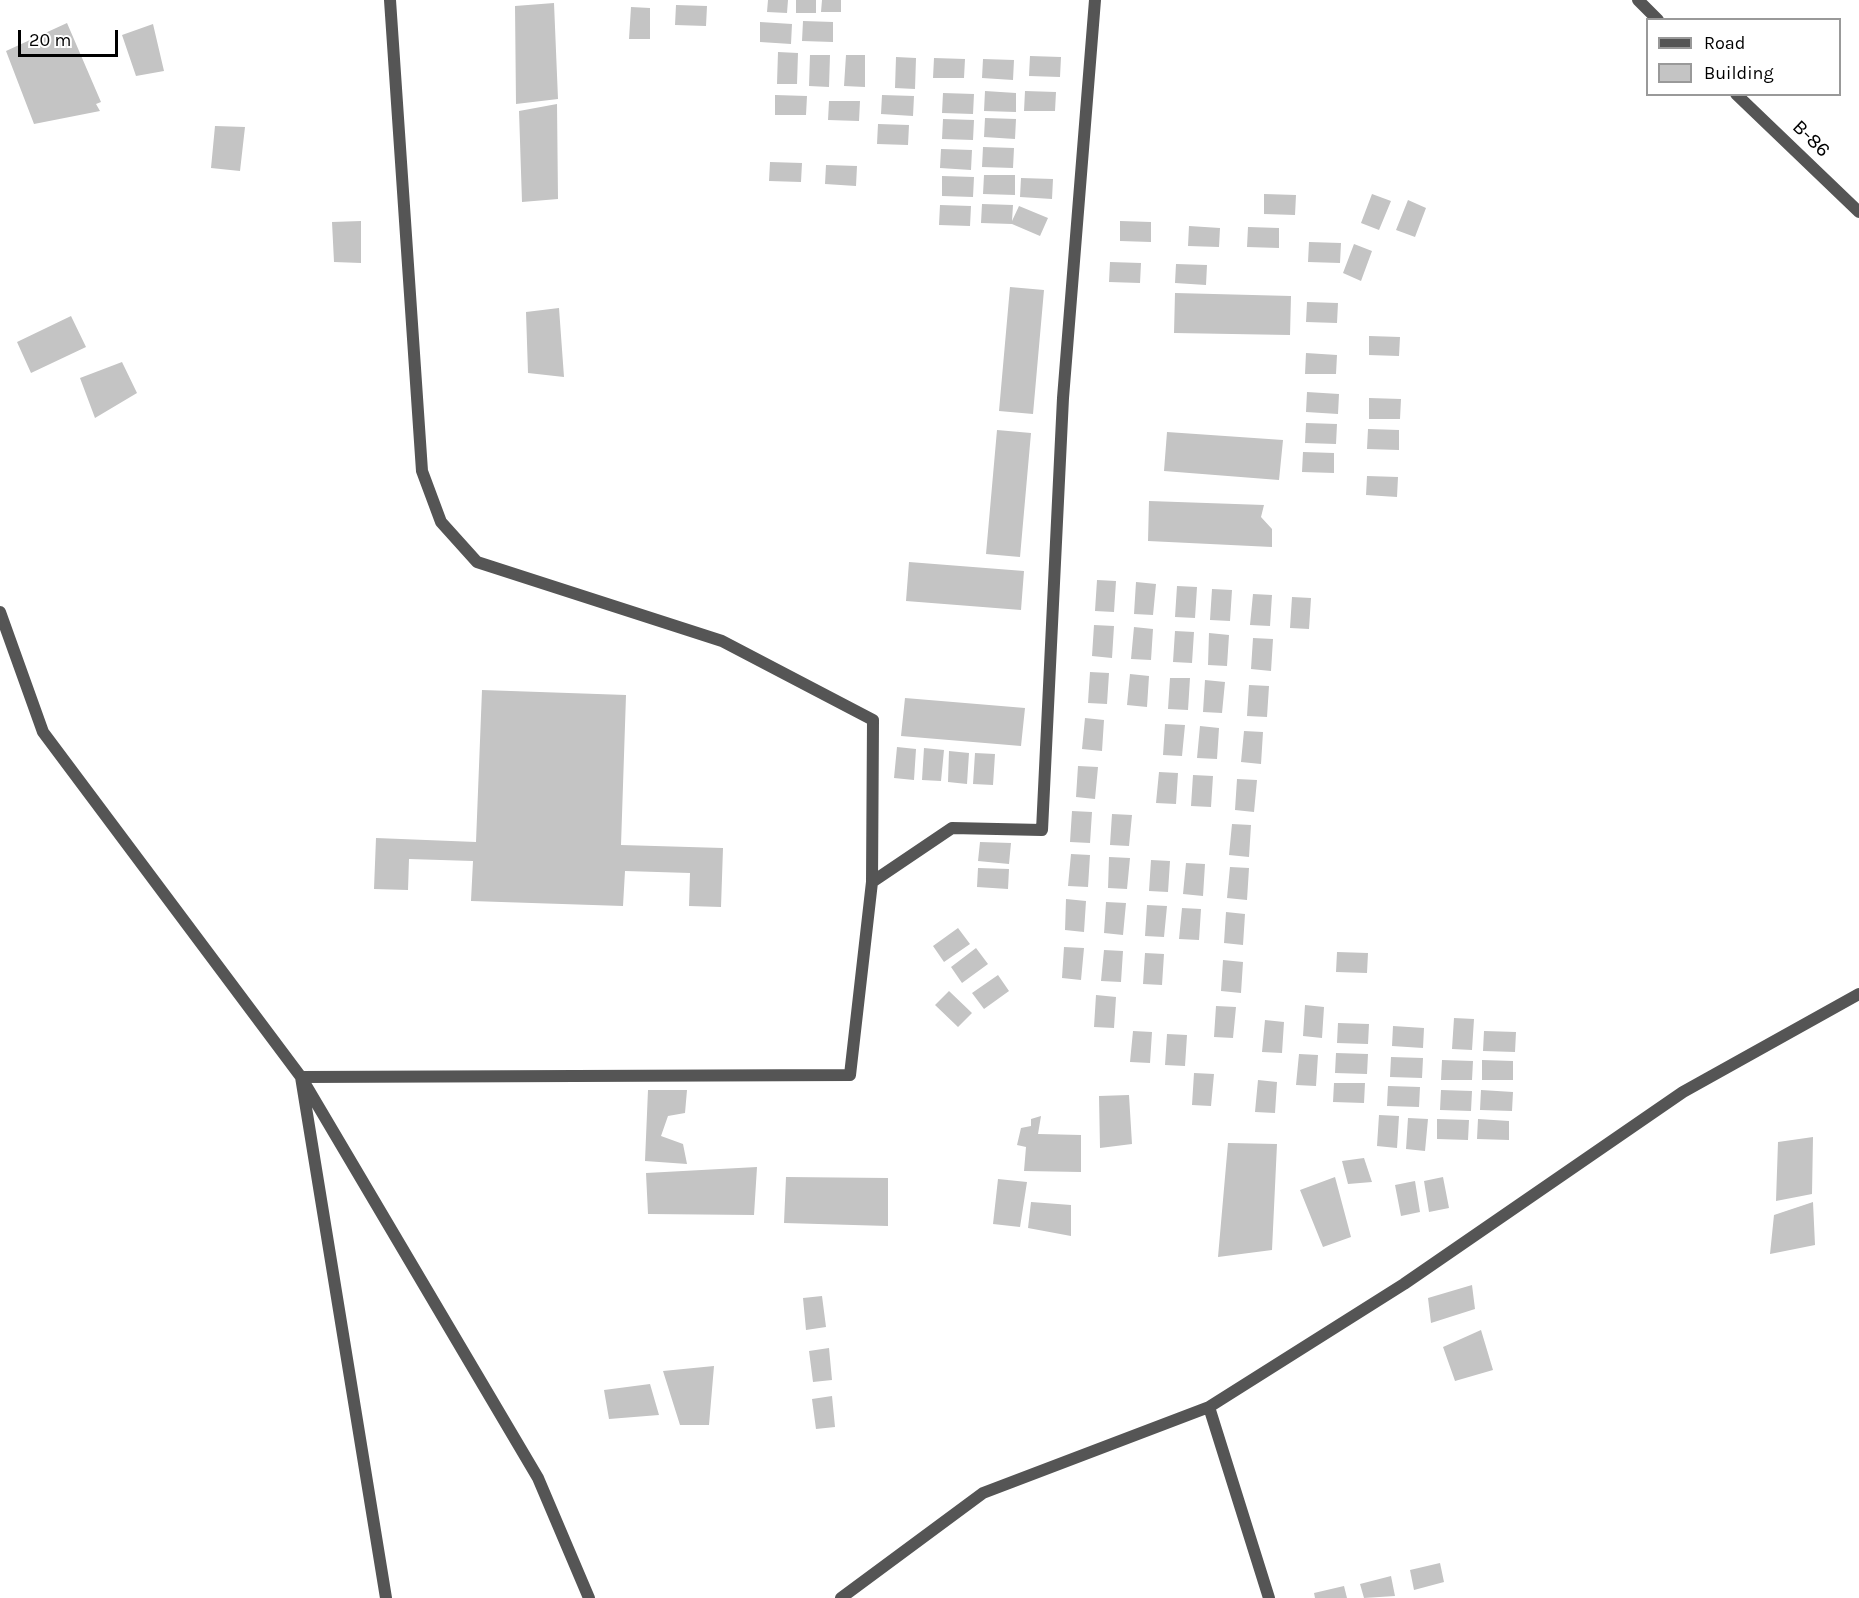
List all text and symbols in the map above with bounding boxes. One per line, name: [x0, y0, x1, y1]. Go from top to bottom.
scale bar: [21, 18, 122, 56]
legend: [1646, 18, 1841, 96]
text: 20 m: [29, 29, 71, 51]
text: Road: [1704, 32, 1745, 54]
text: Building: [1704, 62, 1774, 84]
street label: B-86: [1787, 115, 1835, 163]

